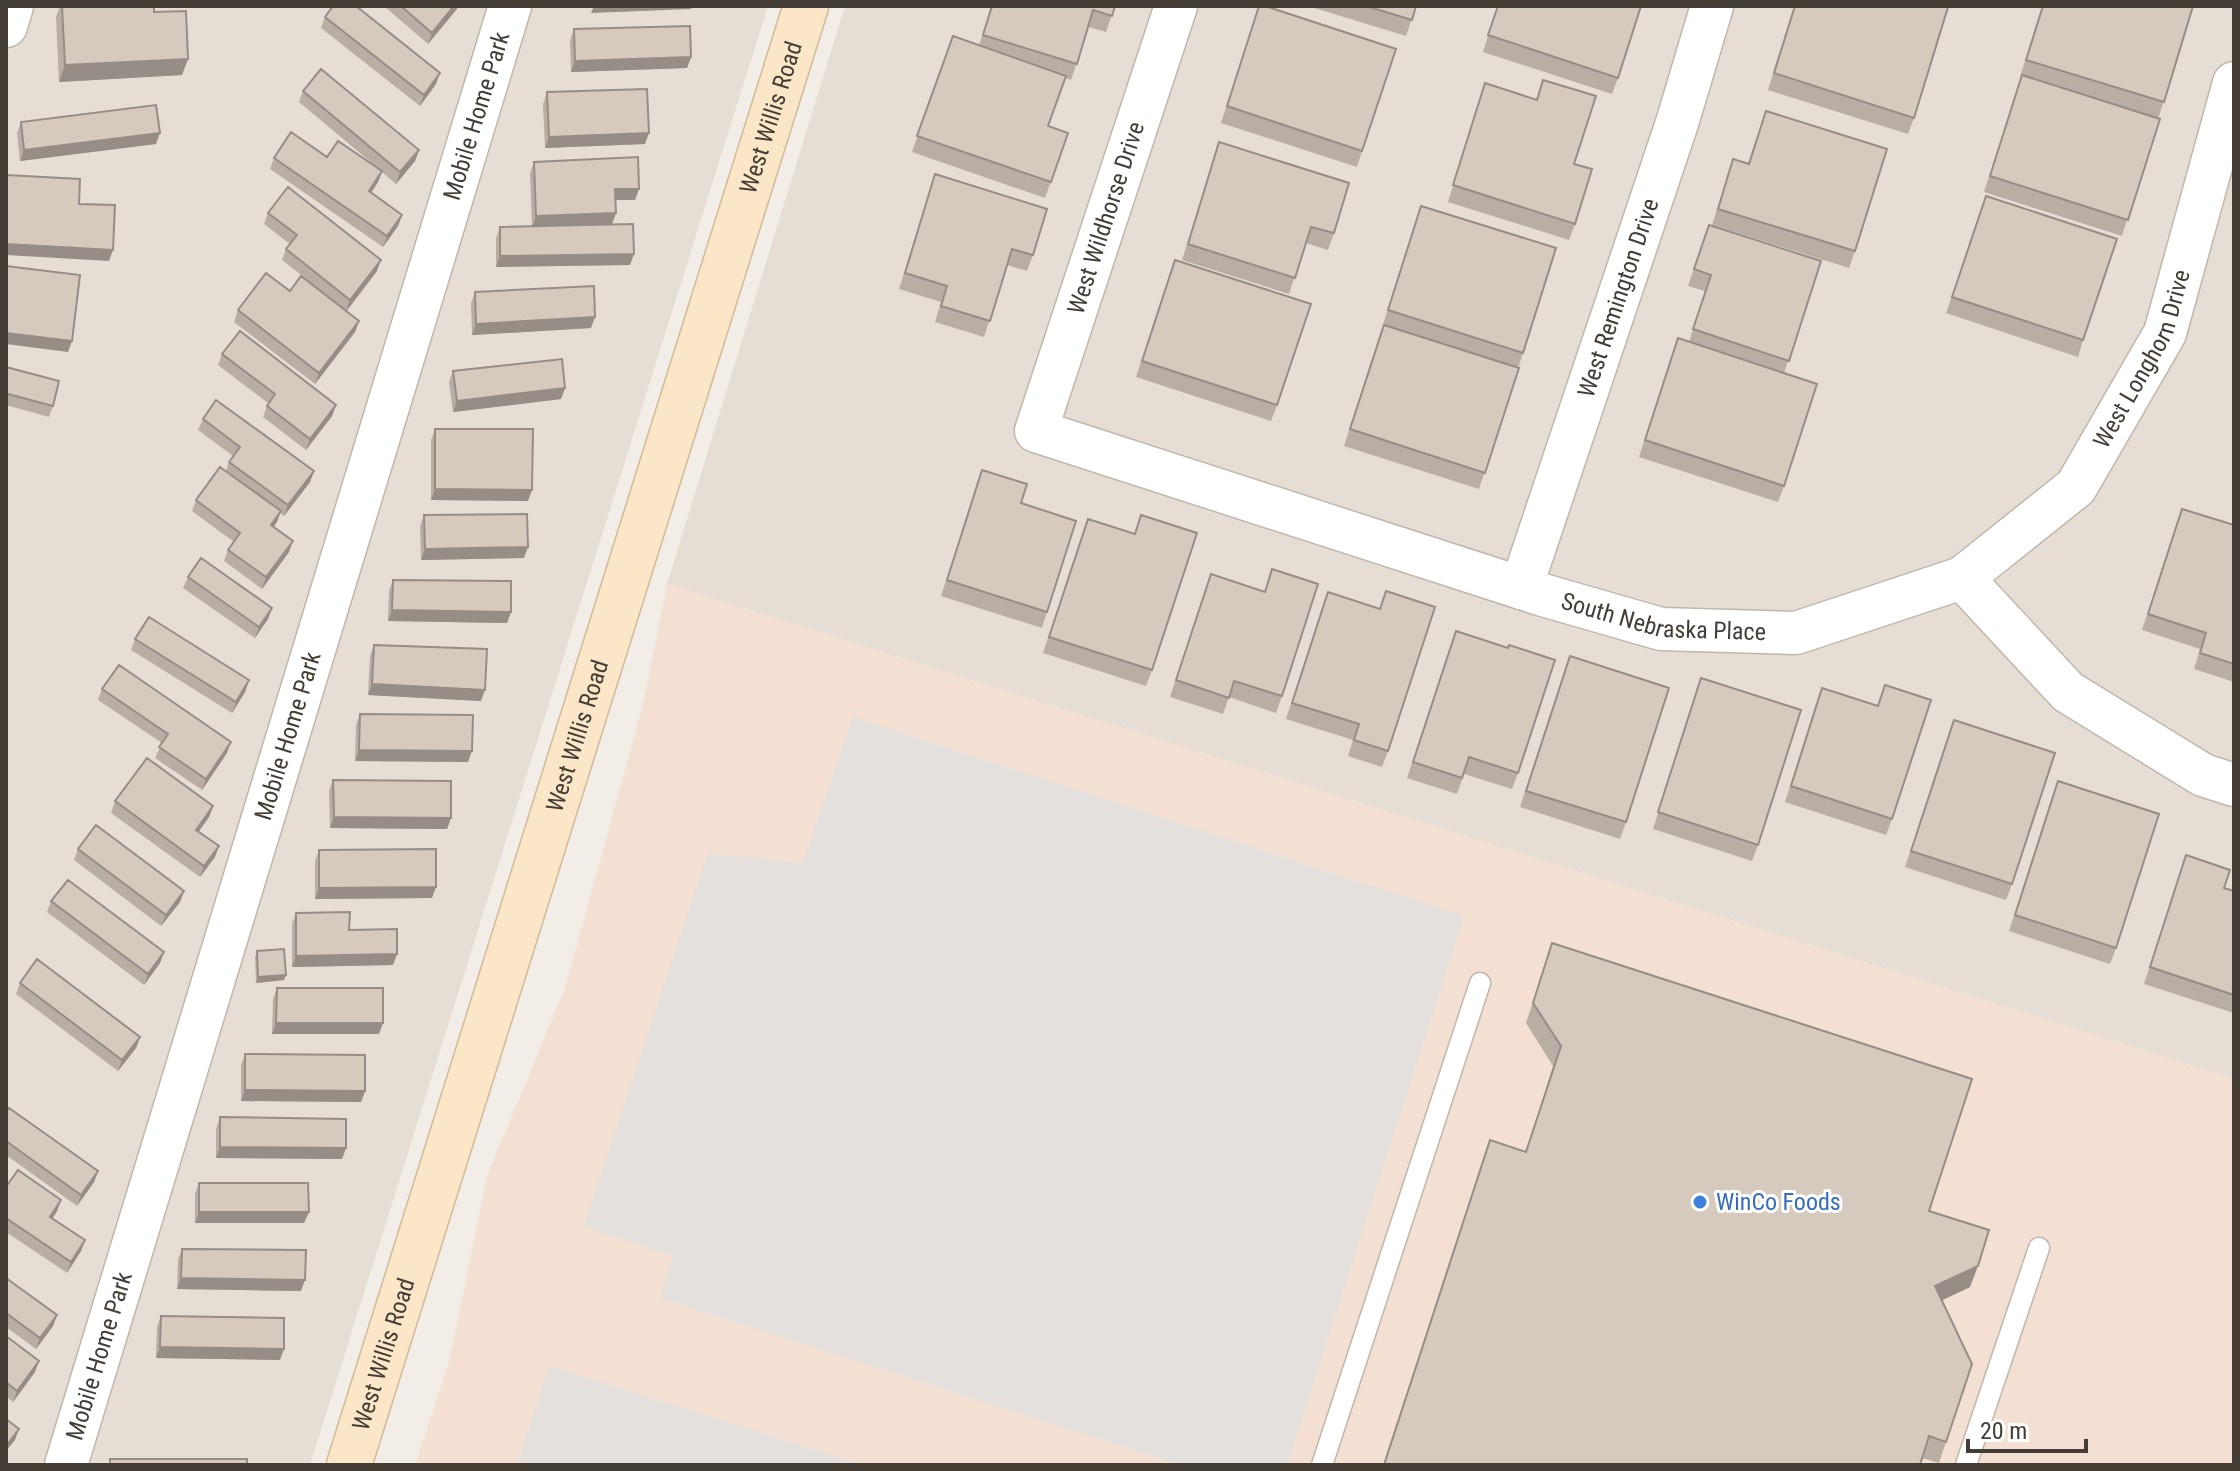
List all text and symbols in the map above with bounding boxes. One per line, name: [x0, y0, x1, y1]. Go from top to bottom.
street label: Mobile Home Park: [438, 28, 515, 204]
street label: West Willis Road: [734, 38, 808, 197]
street label: West Wildhorse Drive: [1062, 118, 1150, 318]
street label: West Remington Drive: [1572, 195, 1665, 401]
street label: West Longhorn Drive: [2088, 267, 2196, 453]
street label: South Nebraska Place: [1558, 587, 1766, 646]
street label: Mobile Home Park: [249, 648, 327, 824]
street label: West Willis Road: [540, 656, 614, 815]
place label: WinCo Foods: [1716, 1188, 1841, 1216]
marker: WinCo Foods: [1691, 1193, 1709, 1211]
street label: Mobile Home Park: [60, 1268, 138, 1443]
street label: West Willis Road: [347, 1275, 421, 1434]
scale bar: [1968, 1403, 2086, 1453]
text: 20 m: [1980, 1417, 2027, 1445]

